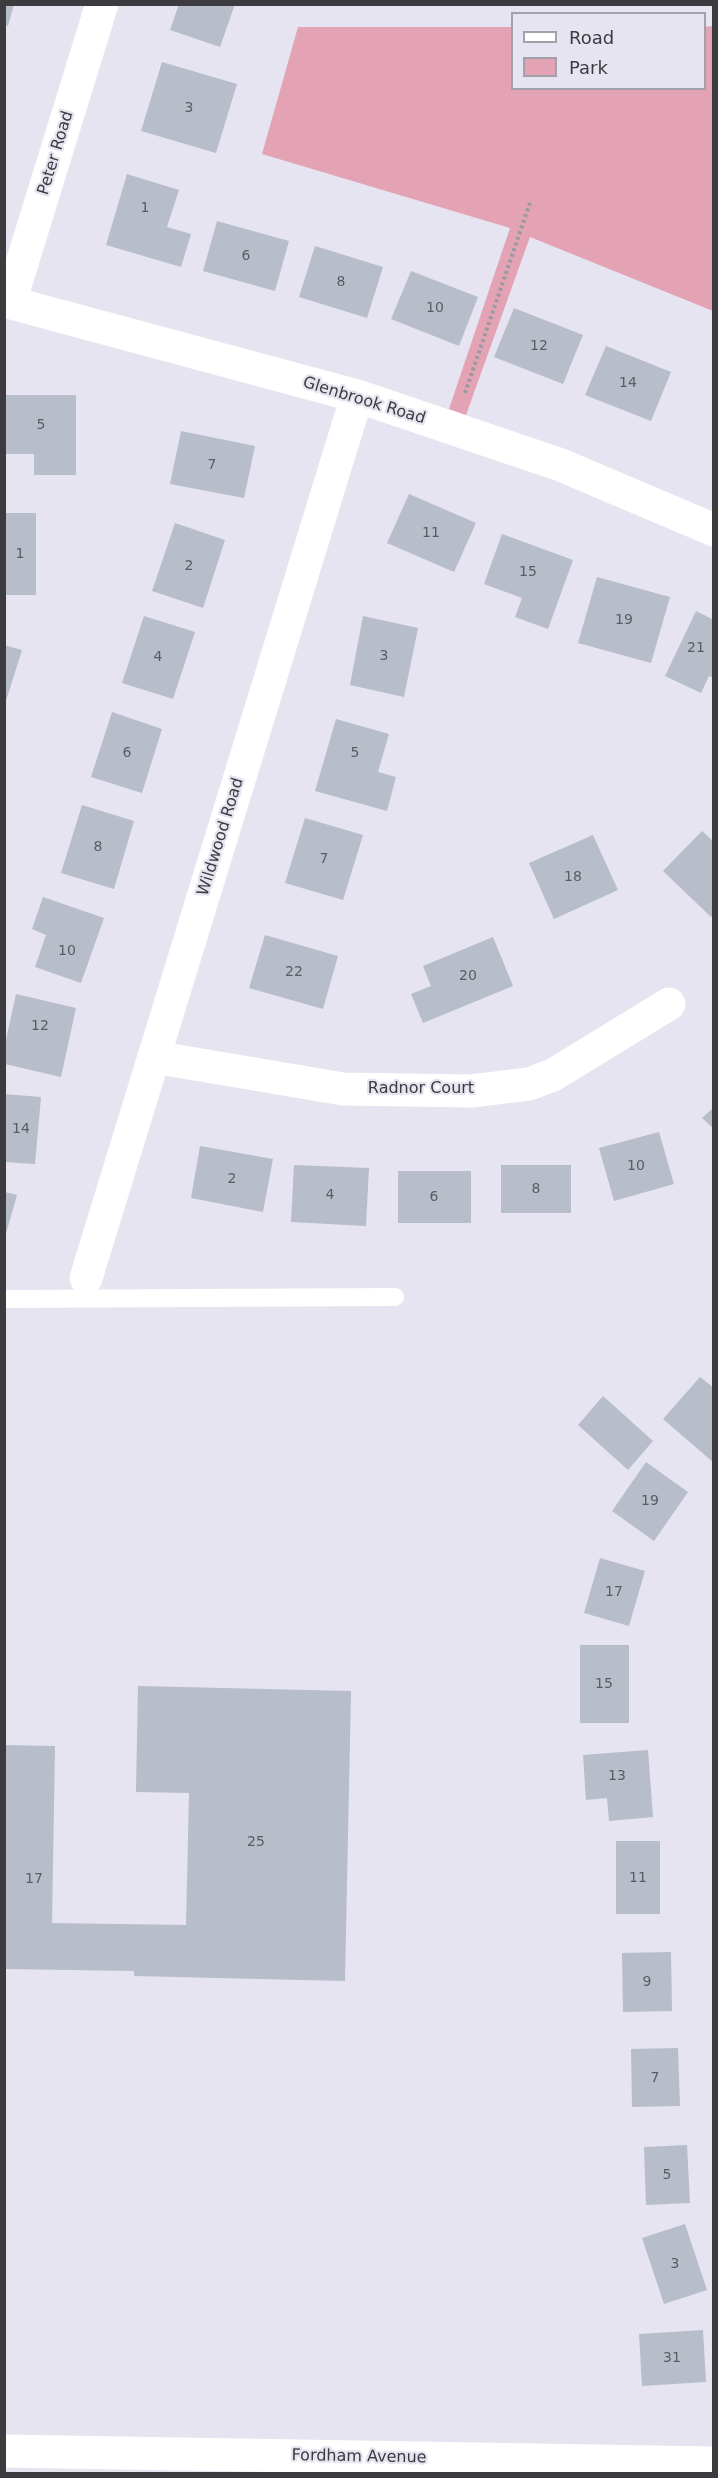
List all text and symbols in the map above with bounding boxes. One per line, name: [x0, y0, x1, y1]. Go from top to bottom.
legend: [511, 12, 706, 90]
text: Road: [569, 27, 614, 48]
text: Park: [569, 57, 608, 78]
house number: 3: [185, 100, 193, 116]
street label: Peter Road: [34, 109, 78, 197]
house number: 1: [141, 200, 149, 216]
house number: 6: [242, 248, 250, 264]
house number: 8: [337, 274, 345, 290]
house number: 10: [426, 300, 444, 316]
house number: 12: [530, 338, 548, 354]
street label: Glenbrook Road: [300, 373, 428, 429]
house number: 14: [619, 375, 637, 391]
house number: 5: [37, 417, 45, 433]
house number: 7: [208, 457, 216, 473]
house number: 11: [422, 525, 440, 541]
house number: 1: [16, 546, 24, 562]
house number: 2: [185, 558, 193, 574]
house number: 15: [519, 564, 537, 580]
house number: 19: [615, 612, 633, 628]
house number: 21: [687, 640, 705, 656]
house number: 3: [380, 648, 388, 664]
house number: 4: [154, 649, 162, 665]
house number: 6: [123, 745, 131, 761]
house number: 5: [351, 745, 359, 761]
street label: Wildwood Road: [194, 776, 248, 898]
house number: 8: [94, 839, 102, 855]
house number: 7: [320, 851, 328, 867]
house number: 18: [564, 869, 582, 885]
house number: 10: [58, 943, 76, 959]
house number: 22: [285, 964, 303, 980]
house number: 20: [459, 968, 477, 984]
house number: 12: [31, 1018, 49, 1034]
street label: Radnor Court: [368, 1079, 474, 1099]
house number: 14: [12, 1121, 30, 1137]
house number: 10: [627, 1158, 645, 1174]
house number: 2: [228, 1171, 236, 1187]
house number: 8: [532, 1181, 540, 1197]
house number: 4: [326, 1187, 334, 1203]
house number: 6: [430, 1189, 438, 1205]
house number: 19: [641, 1493, 659, 1509]
house number: 17: [605, 1584, 623, 1600]
house number: 15: [595, 1676, 613, 1692]
house number: 13: [608, 1768, 626, 1784]
house number: 25: [247, 1834, 265, 1850]
house number: 11: [629, 1870, 647, 1886]
house number: 17: [25, 1871, 43, 1887]
house number: 9: [643, 1974, 651, 1990]
house number: 7: [651, 2070, 659, 2086]
house number: 5: [663, 2167, 671, 2183]
house number: 3: [671, 2256, 679, 2272]
house number: 31: [663, 2350, 681, 2366]
street label: Fordham Avenue: [291, 2446, 427, 2468]

